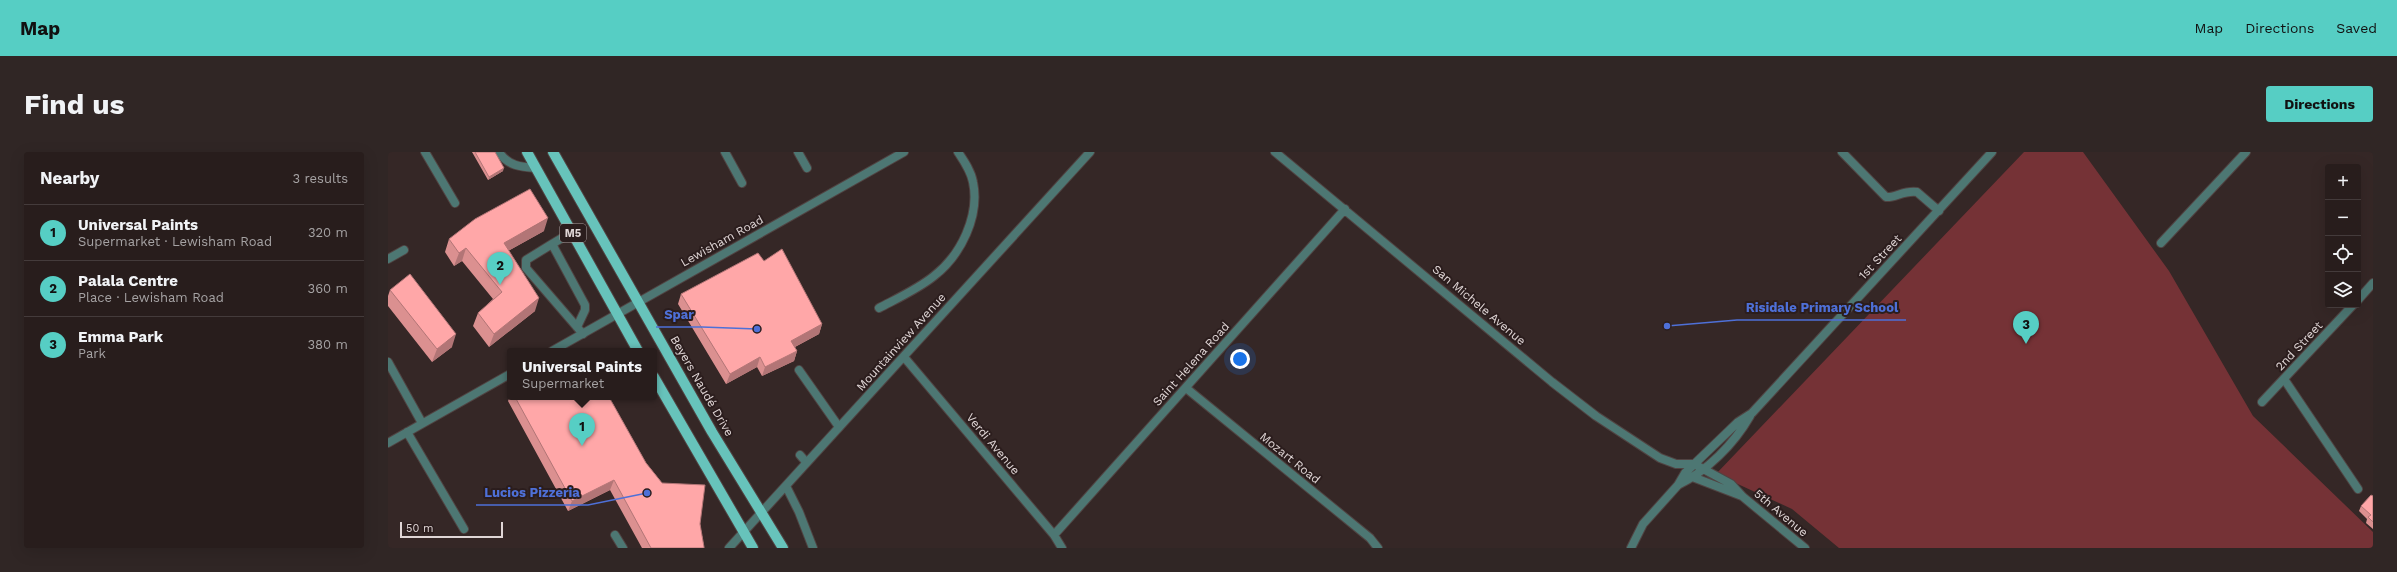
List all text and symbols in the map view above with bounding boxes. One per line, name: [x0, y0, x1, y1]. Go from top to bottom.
text: Map: [20, 17, 60, 40]
text: Map: [2195, 20, 2223, 36]
text: Directions: [2245, 20, 2314, 36]
text: Saved: [2336, 20, 2377, 36]
button: Directions: [2266, 86, 2373, 122]
text: Find us: [24, 88, 124, 121]
map controls: [2325, 164, 2361, 308]
button: +: [2325, 164, 2361, 200]
text: Nearby: [40, 168, 99, 188]
text: 3 results: [293, 171, 348, 186]
button: −: [2325, 200, 2361, 236]
street label: Lewisham Road: [678, 212, 766, 270]
text: Universal Paints: [78, 216, 198, 234]
road number: M5: [560, 224, 586, 242]
text: 1: [50, 225, 56, 240]
text: 320 m: [308, 225, 348, 240]
street label: 1st Street: [1856, 232, 1904, 282]
text: Supermarket · Lewisham Road: [78, 234, 272, 249]
button: locate: [2325, 236, 2361, 272]
pin: 2: [487, 252, 513, 285]
street label: San Michele Avenue: [1430, 262, 1528, 348]
text: Palala Centre: [78, 272, 178, 290]
button: layers: [2325, 272, 2361, 308]
text: 2: [49, 281, 57, 296]
text: 360 m: [308, 281, 348, 296]
text: Place · Lewisham Road: [78, 290, 224, 305]
street label: Mountainview Avenue: [854, 290, 949, 394]
callout: Risidale Primary School: [1737, 295, 1906, 320]
text: Risidale Primary School: [1746, 300, 1899, 315]
callout: Spar: [656, 302, 702, 327]
text: Spar: [664, 307, 694, 322]
pin: 3: [2013, 311, 2039, 344]
street label: 2nd Street: [2273, 318, 2325, 374]
street label: Saint Helena Road: [1150, 319, 1232, 409]
text: Emma Park: [78, 328, 163, 346]
street label: Beyers Naudé Drive: [667, 333, 737, 439]
text: 3: [49, 337, 57, 352]
text: 380 m: [308, 337, 348, 352]
text: Park: [78, 346, 106, 361]
popup: [507, 348, 657, 400]
your location: [1230, 349, 1250, 369]
text: Universal Paints: [522, 358, 642, 376]
text: Supermarket: [522, 376, 604, 391]
street label: Verdi Avenue: [963, 411, 1023, 478]
pin: 1: [569, 413, 595, 446]
street label: Mozart Road: [1257, 429, 1323, 487]
callout: Lucios Pizzeria: [476, 480, 588, 505]
text: Lucios Pizzeria: [484, 485, 580, 500]
street label: 5th Avenue: [1751, 487, 1811, 539]
scale bar: [400, 520, 503, 539]
text: 50 m: [406, 522, 433, 535]

